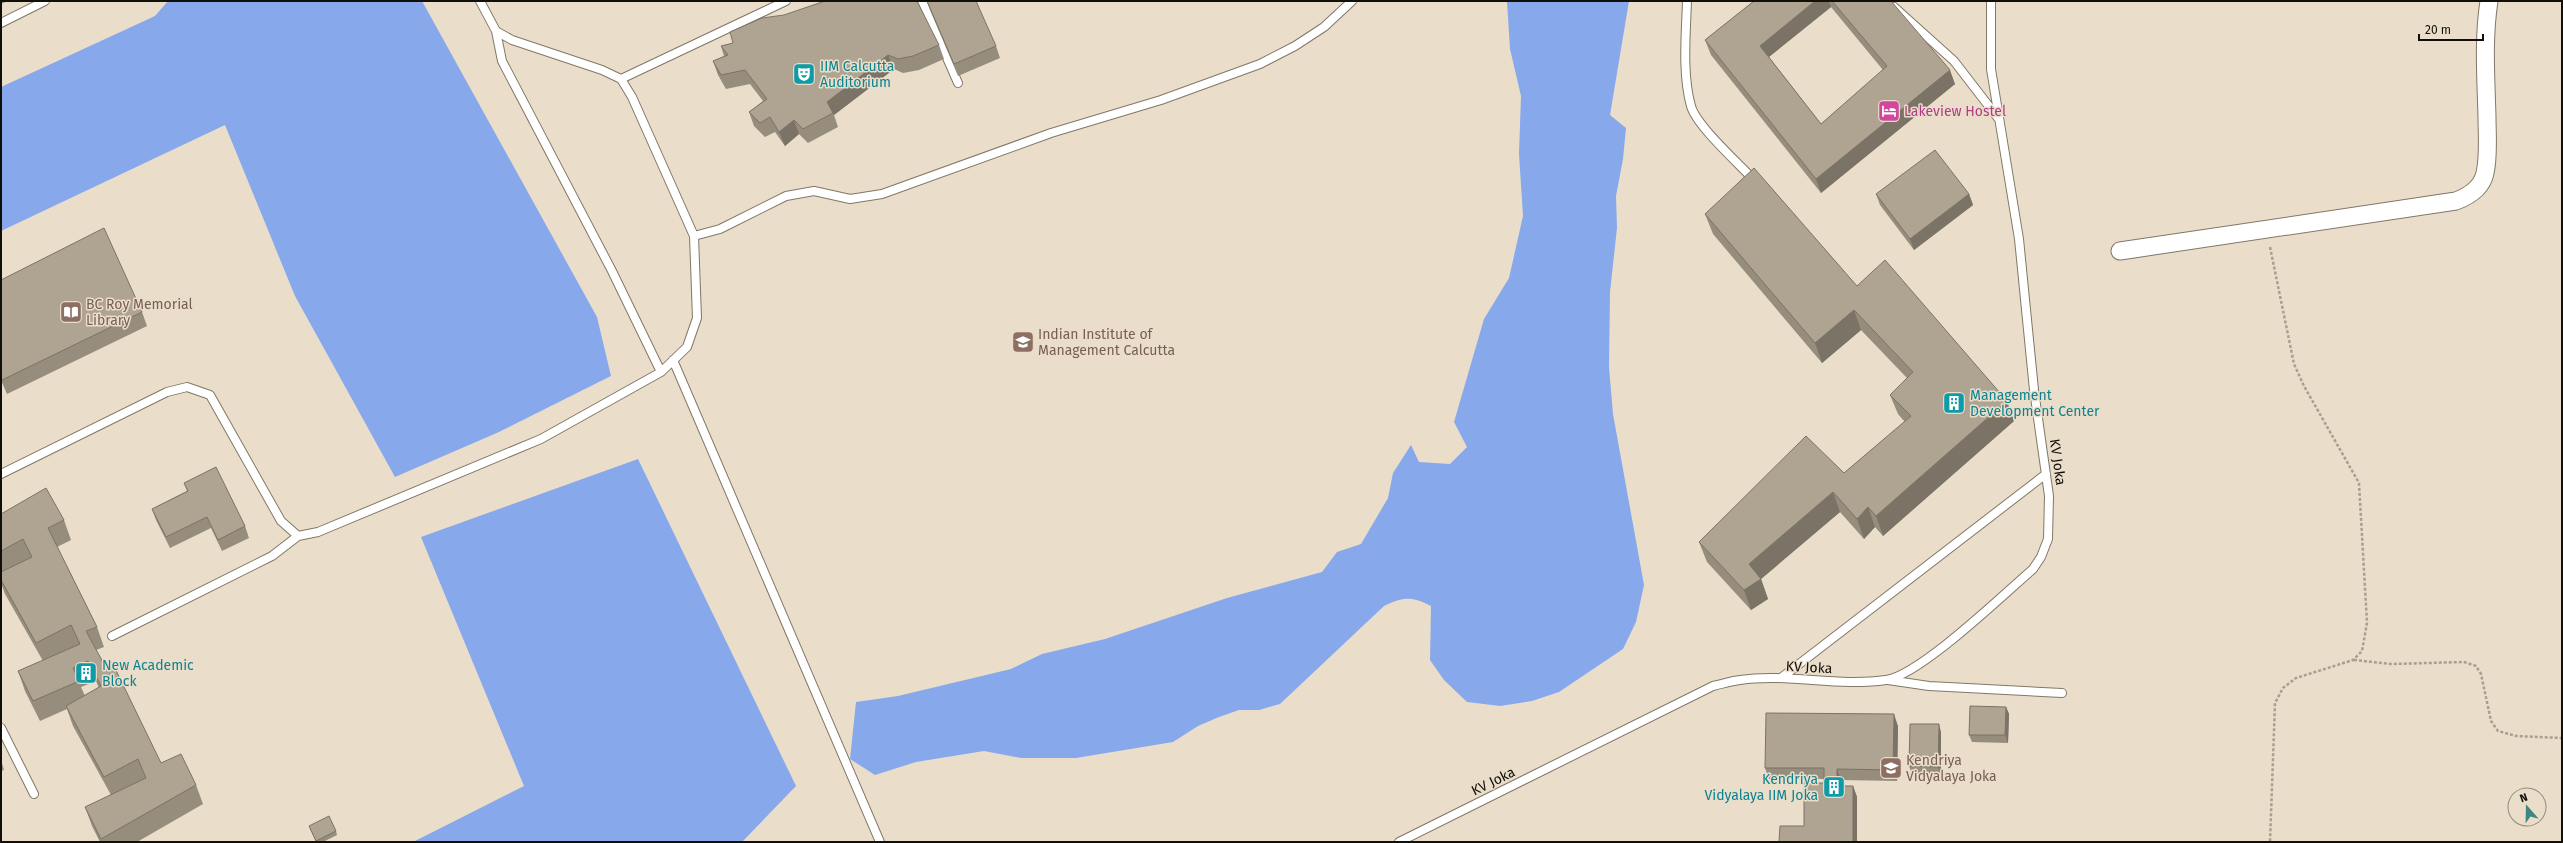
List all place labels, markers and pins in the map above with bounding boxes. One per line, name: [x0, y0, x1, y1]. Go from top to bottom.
place label: IIM Calcutta Auditorium: [820, 58, 894, 91]
theatre icon: IIM Calcutta Auditorium: [791, 61, 817, 87]
hotel icon: Lakeview Hostel: [1876, 98, 1902, 124]
place label: Lakeview Hostel: [1904, 103, 2006, 120]
place label: BC Roy Memorial Library: [86, 296, 193, 329]
library icon: BC Roy Memorial Library: [58, 299, 84, 325]
place label: Indian Institute of Management Calcutta: [1038, 326, 1175, 359]
school or university icon: Indian Institute of Management Calcutta: [1010, 329, 1036, 355]
place label: Management Development Center: [1970, 387, 2100, 420]
building icon: Management Development Center: [1941, 390, 1967, 416]
place label: New Academic Block: [102, 657, 194, 690]
building icon: New Academic Block: [73, 660, 99, 686]
place label: Kendriya Vidyalaya Joka: [1906, 752, 1997, 785]
school or university icon: Kendriya Vidyalaya Joka: [1878, 755, 1904, 781]
place label: Kendriya Vidyalaya IIM Joka: [1704, 771, 1818, 804]
building icon: Kendriya Vidyalaya IIM Joka: [1821, 774, 1847, 800]

